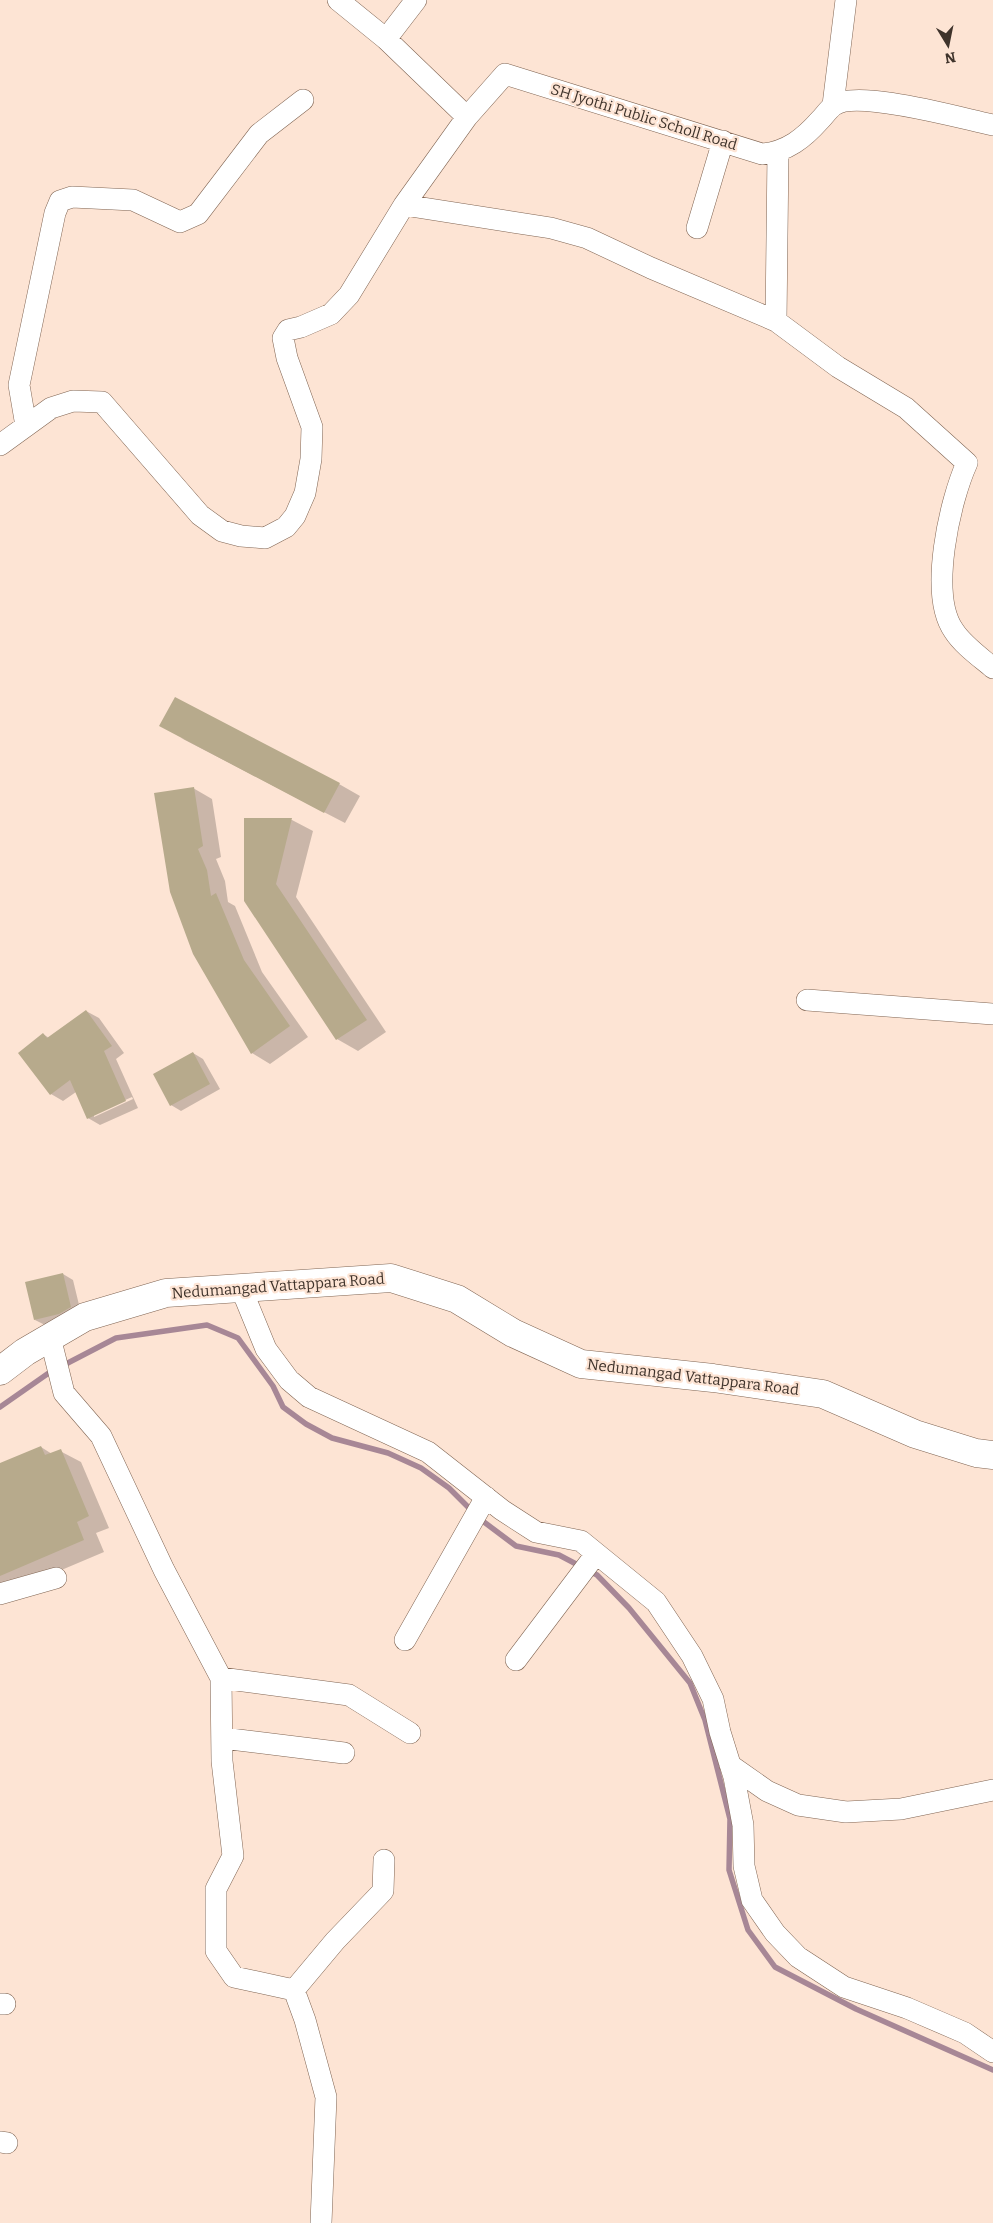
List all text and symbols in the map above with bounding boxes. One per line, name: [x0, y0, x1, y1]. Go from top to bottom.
north arrow: [923, 20, 973, 70]
text: N: [943, 48, 957, 67]
street label: SH Jyothi Public Scholl Road: [549, 80, 739, 154]
street label: Nedumangad Vattappara Road: [171, 1270, 385, 1302]
street label: Nedumangad Vattappara Road: [586, 1355, 800, 1399]

